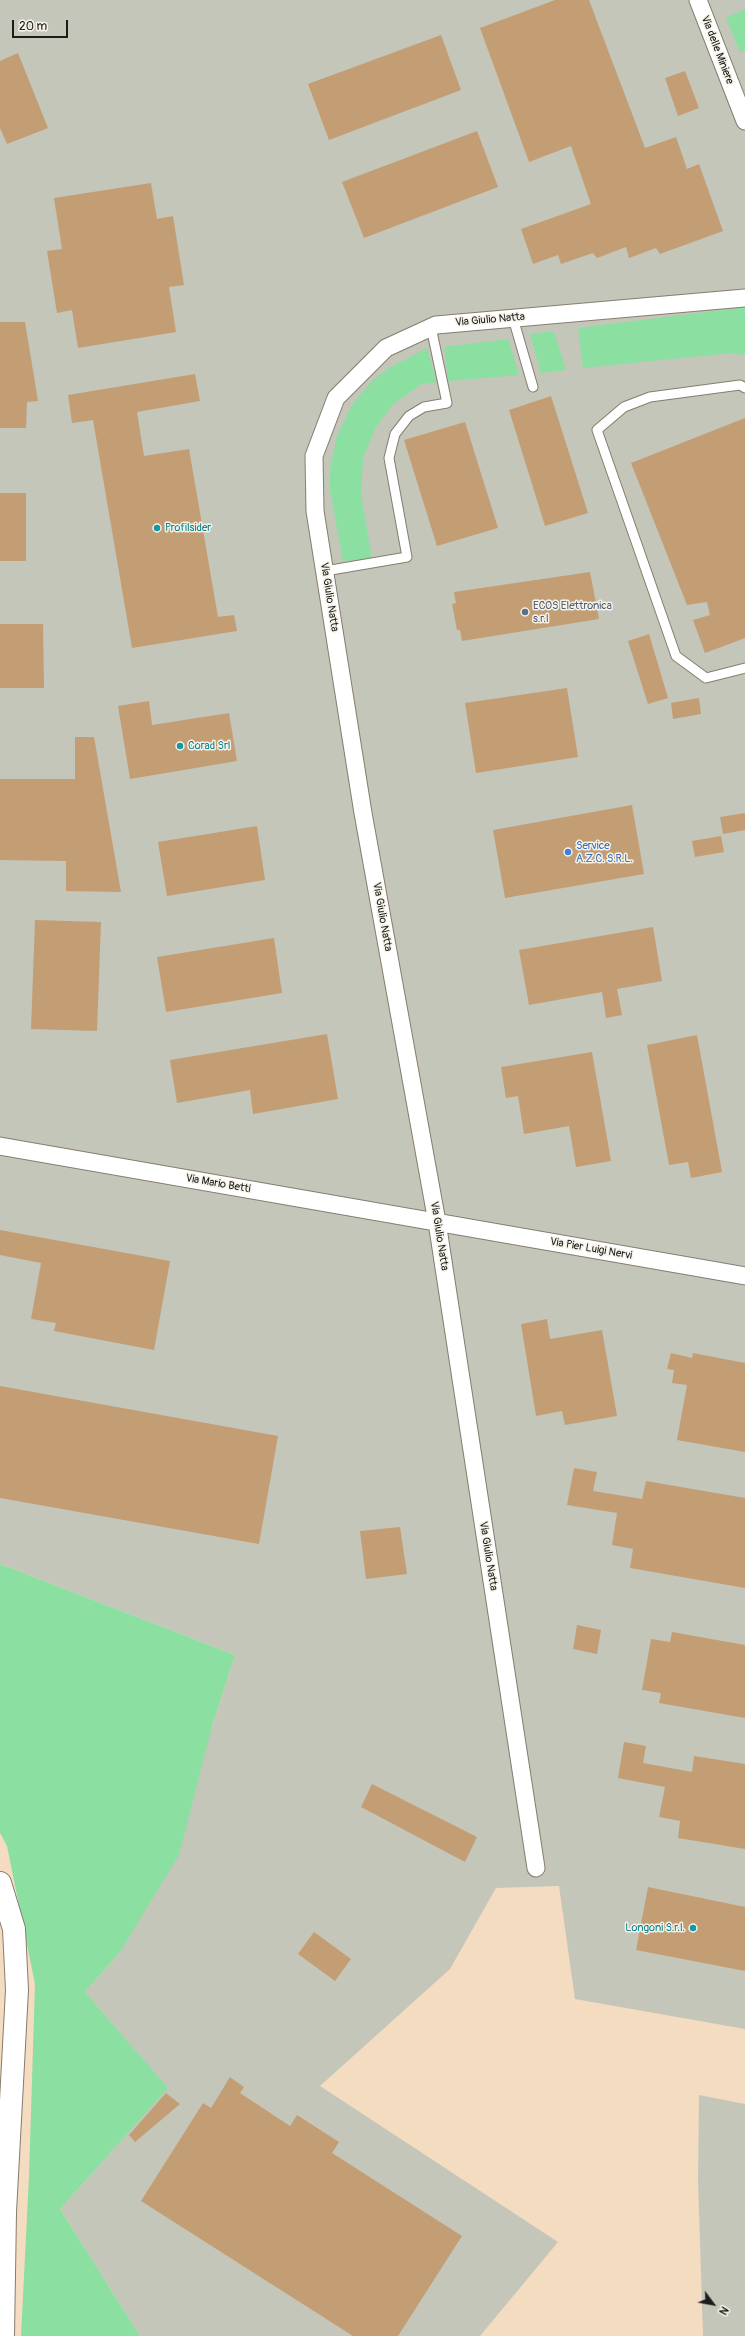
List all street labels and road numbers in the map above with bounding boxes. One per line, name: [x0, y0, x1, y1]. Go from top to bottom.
street label: Via delle Miniere: [698, 14, 736, 86]
street label: Via Giulio Natta: [455, 310, 525, 330]
street label: Via Giulio Natta: [317, 561, 341, 633]
street label: Via Giulio Natta: [369, 881, 395, 953]
street label: Via Mario Betti: [184, 1172, 252, 1196]
street label: Via Giulio Natta: [427, 1200, 451, 1272]
street label: Via Pier Luigi Nervi: [549, 1235, 633, 1263]
street label: Via Giulio Natta: [476, 1520, 500, 1592]

